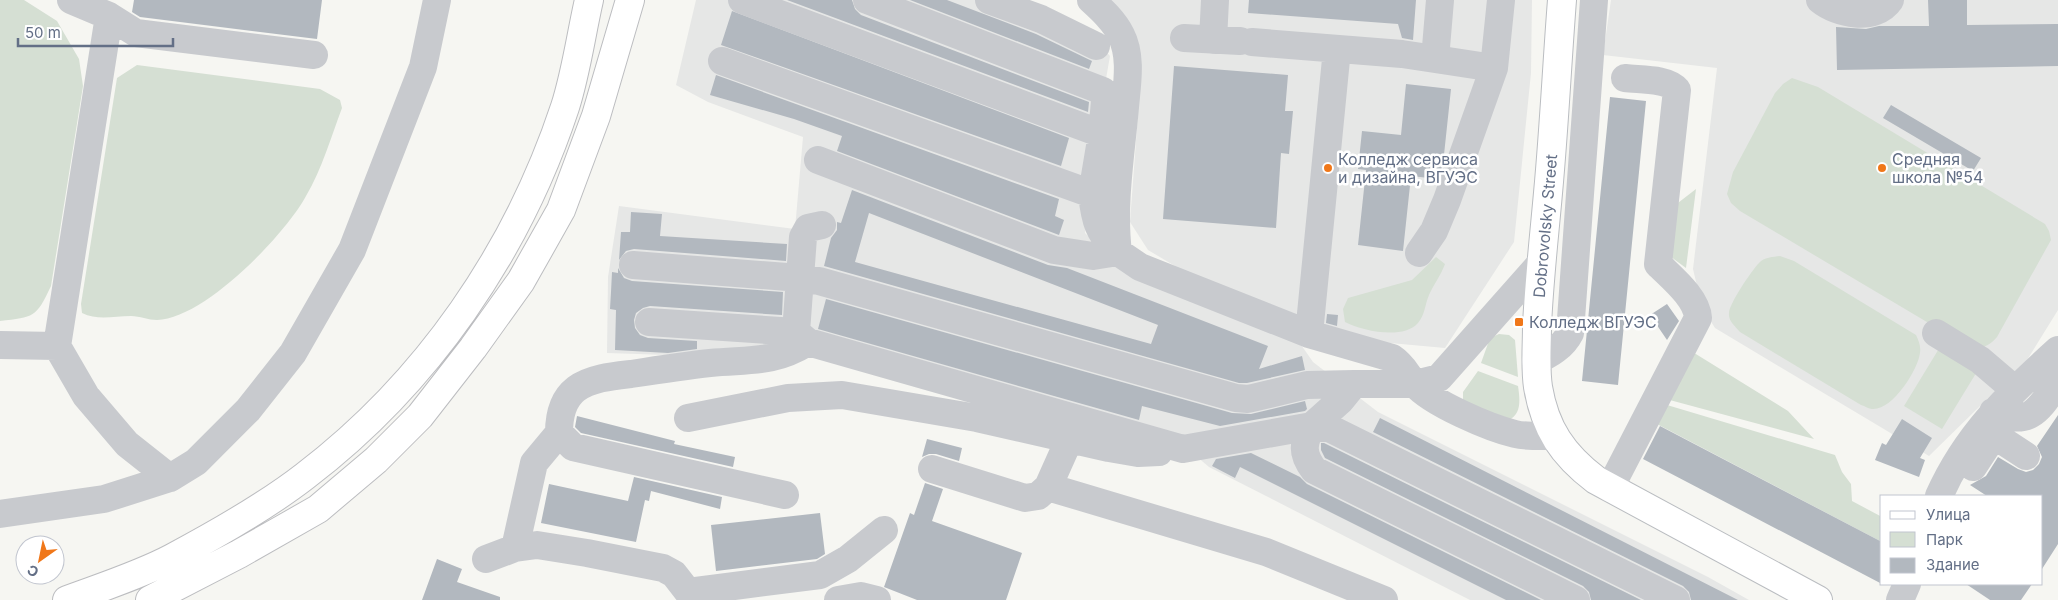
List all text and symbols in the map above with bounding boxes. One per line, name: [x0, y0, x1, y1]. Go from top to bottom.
scale bar: [18, 15, 172, 47]
text: 50 m: [25, 23, 61, 42]
place label: Колледж сервиса и дизайна, ВГУЭС: [1338, 149, 1478, 187]
place label: Средняя школа №54: [1892, 149, 1983, 187]
street label: Dobrovolsky Street: [1529, 153, 1561, 299]
marker: Колледж сервиса и дизайна, ВГУЭС: [1322, 162, 1334, 174]
marker: Средняя школа №54: [1876, 162, 1888, 174]
place label: Колледж ВГУЭС: [1529, 312, 1657, 332]
marker: Колледж ВГУЭС: [1513, 316, 1525, 328]
legend: [1880, 495, 2043, 585]
text: Улица: [1926, 505, 1970, 524]
text: Парк: [1926, 530, 1963, 549]
north arrow: [15, 535, 65, 585]
text: Здание: [1926, 555, 1980, 574]
text: С: [24, 561, 42, 581]

